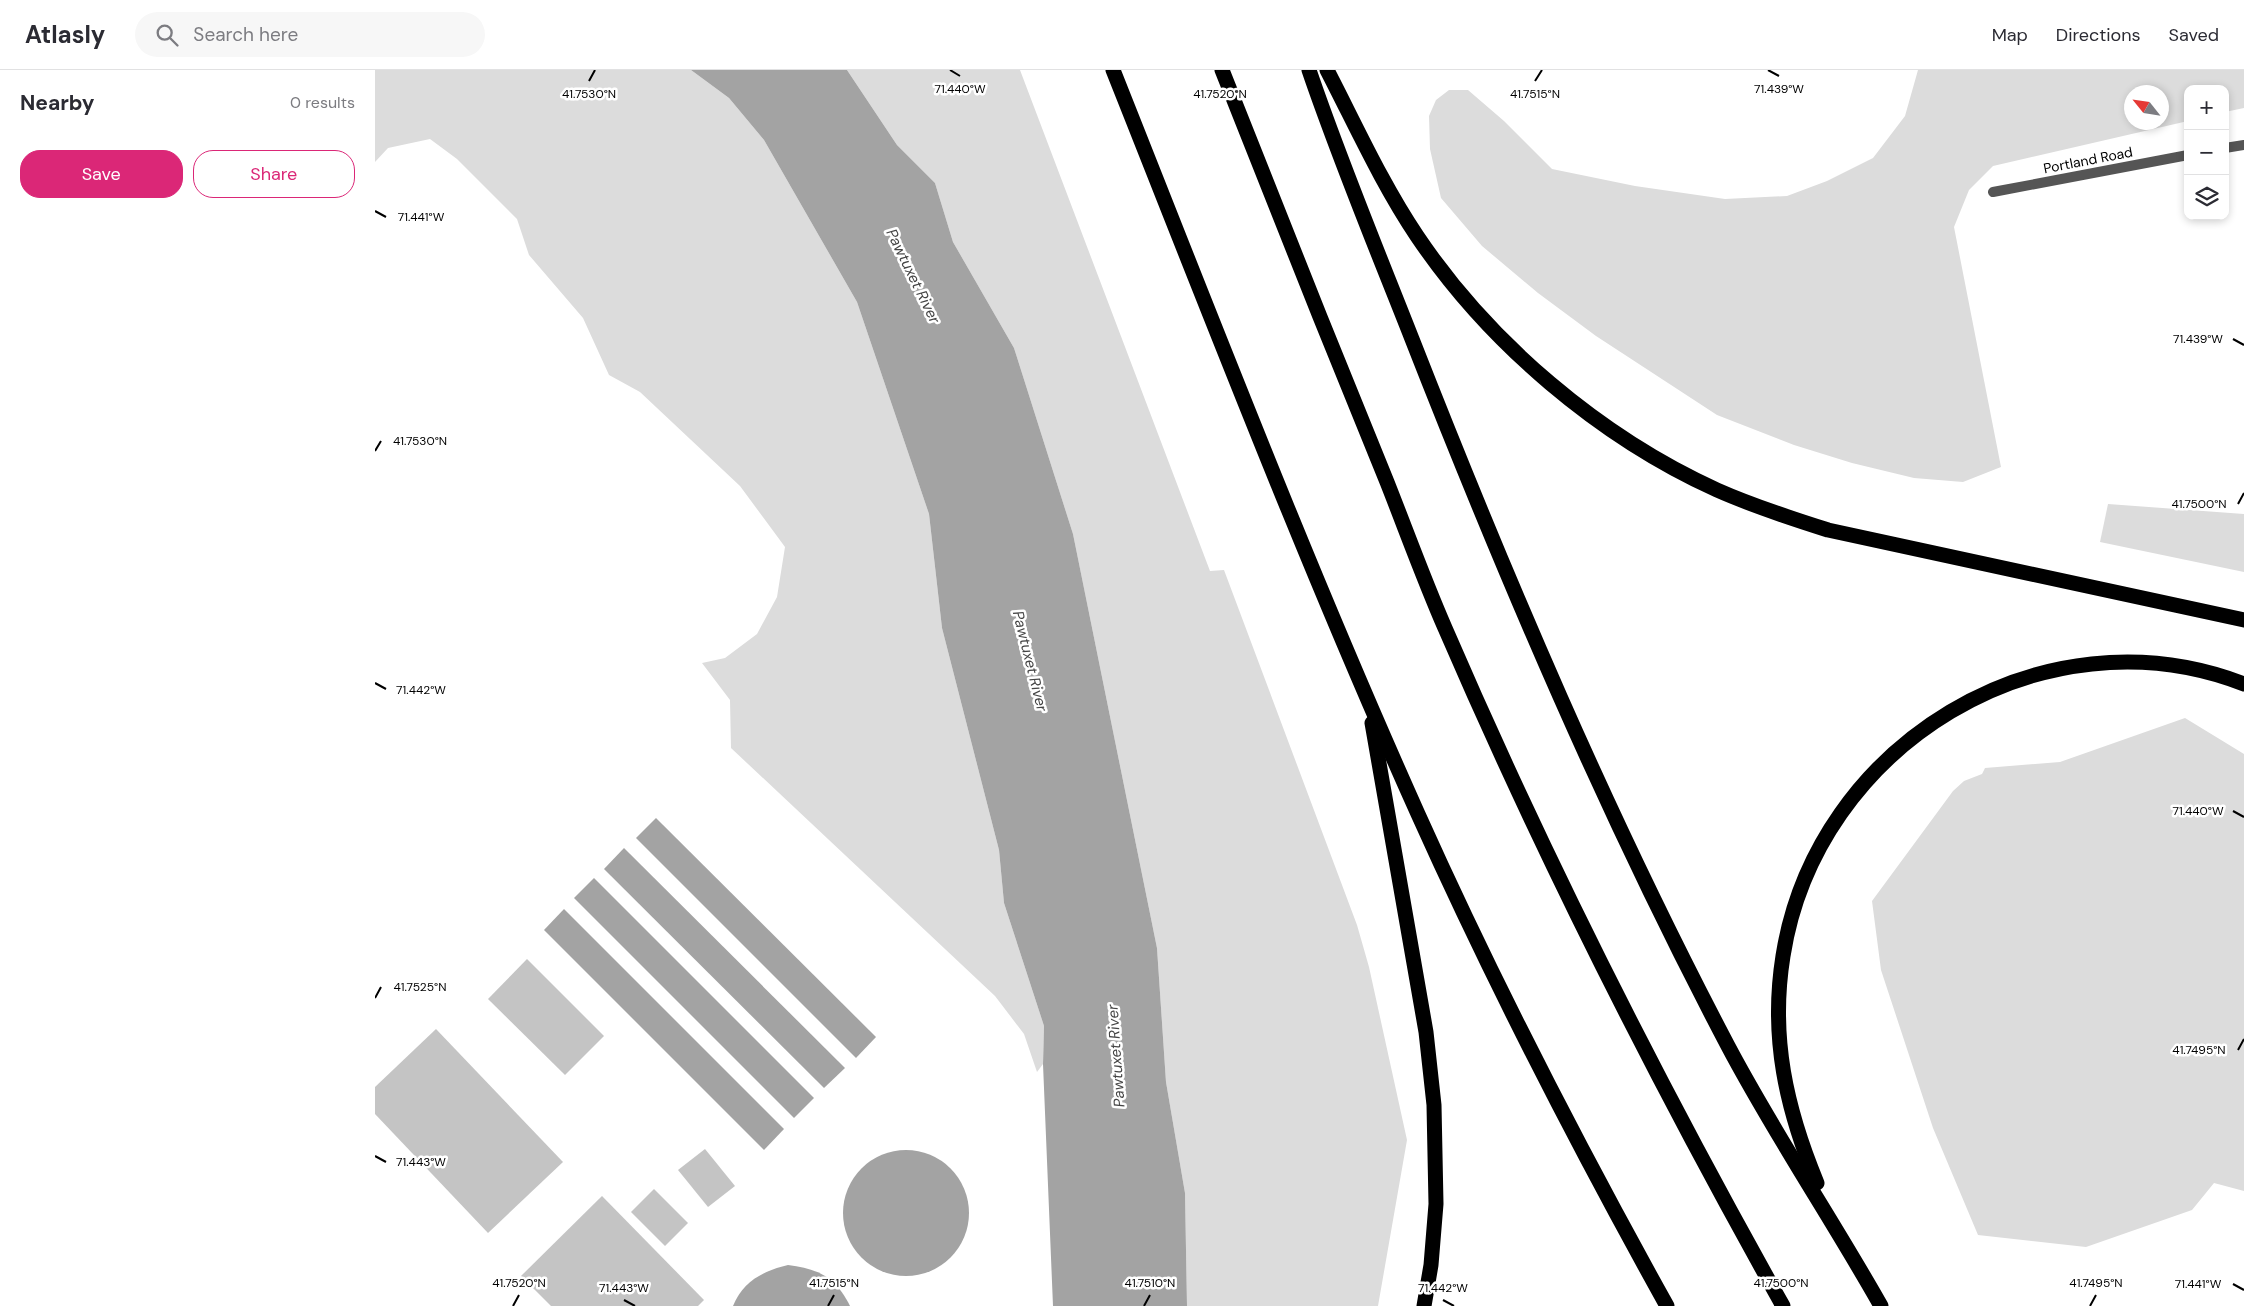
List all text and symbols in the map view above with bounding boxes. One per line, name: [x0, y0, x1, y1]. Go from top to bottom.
search box: [135, 12, 485, 57]
text: Atlasly: [25, 19, 105, 50]
icon: search: [153, 21, 181, 49]
text: Search here: [193, 22, 298, 47]
text: Map: [1992, 23, 2028, 47]
text: Directions: [2056, 23, 2141, 47]
text: Saved: [2169, 23, 2219, 47]
text: 71.440°W: [934, 81, 986, 97]
text: 71.439°W: [1754, 81, 1804, 97]
north arrow: [2124, 85, 2169, 130]
map controls: [2184, 85, 2229, 220]
button: +: [2184, 85, 2229, 130]
text: 41.7530°N: [562, 86, 616, 102]
text: 41.7520°N: [1193, 86, 1247, 102]
text: 41.7515°N: [1510, 86, 1560, 102]
text: Nearby: [20, 89, 94, 117]
text: 0 results: [290, 92, 355, 113]
button: −: [2184, 130, 2229, 175]
street label: Portland Road: [2042, 143, 2134, 177]
button: Save: [20, 150, 183, 198]
button: Share: [193, 150, 355, 198]
button: layers: [2184, 175, 2229, 220]
text: 71.441°W: [398, 209, 445, 225]
water label: Pawtuxet River: [881, 225, 945, 327]
text: 71.439°W: [2173, 331, 2223, 347]
text: 41.7530°N: [393, 433, 447, 449]
text: 41.7500°N: [2171, 496, 2227, 512]
water label: Pawtuxet River: [1008, 609, 1052, 714]
text: 71.442°W: [396, 682, 446, 698]
text: 71.440°W: [2172, 803, 2224, 819]
text: 41.7525°N: [394, 979, 446, 995]
water label: Pawtuxet River: [1102, 1003, 1130, 1108]
text: 41.7495°N: [2172, 1042, 2226, 1058]
text: 71.443°W: [396, 1154, 446, 1170]
text: 41.7520°N: [492, 1275, 546, 1291]
text: 41.7515°N: [809, 1275, 859, 1291]
text: 41.7510°N: [1125, 1275, 1175, 1291]
text: 41.7500°N: [1753, 1275, 1809, 1291]
text: 41.7495°N: [2069, 1275, 2123, 1291]
text: 71.441°W: [2175, 1276, 2222, 1292]
text: 71.443°W: [599, 1280, 649, 1296]
text: 71.442°W: [1418, 1280, 1468, 1296]

